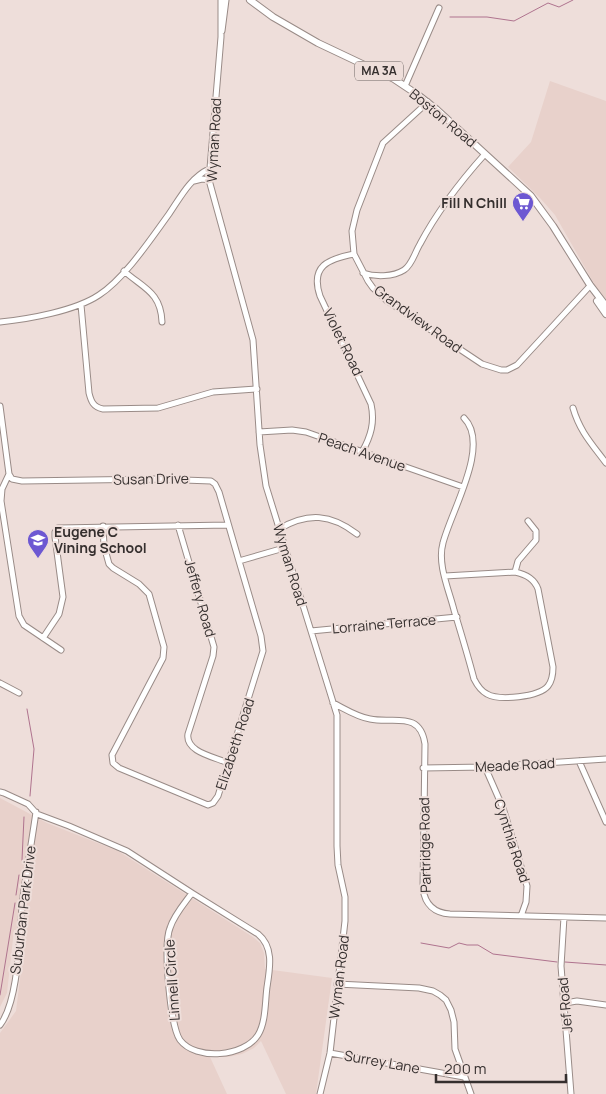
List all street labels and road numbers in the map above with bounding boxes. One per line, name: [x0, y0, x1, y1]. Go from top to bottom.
road number: MA 3A: [355, 61, 403, 80]
street label: Boston Road: [406, 84, 481, 151]
street label: Wyman Road: [202, 97, 225, 183]
street label: Grandview Road: [371, 280, 466, 357]
street label: Violet Road: [319, 305, 368, 379]
street label: Peach Avenue: [316, 428, 408, 475]
street label: Susan Drive: [113, 468, 189, 489]
street label: Wyman Road: [269, 522, 312, 608]
street label: Jeffery Road: [180, 557, 221, 639]
street label: Lorraine Terrace: [331, 609, 437, 638]
street label: Elizabeth Road: [211, 695, 258, 792]
street label: Meade Road: [475, 753, 555, 776]
street label: Partridge Road: [414, 797, 435, 893]
street label: Cynthia Road: [490, 797, 535, 885]
street label: Suburban Park Drive: [5, 845, 40, 975]
street label: Wyman Road: [324, 934, 353, 1020]
street label: Linnell Circle: [159, 939, 184, 1021]
street label: Jef Road: [553, 977, 576, 1034]
street label: Surrey Lane: [343, 1046, 421, 1078]

